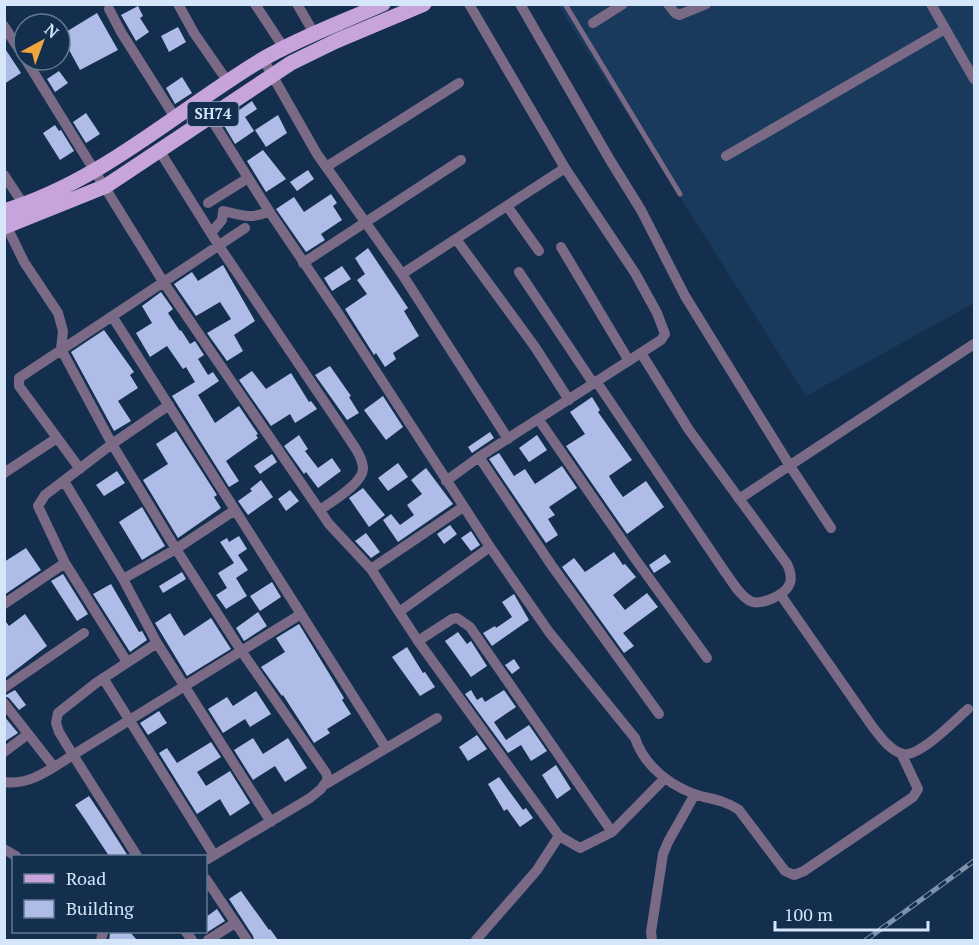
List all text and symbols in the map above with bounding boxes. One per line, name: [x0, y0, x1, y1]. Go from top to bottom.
north arrow: [12, 12, 72, 72]
text: N: [40, 18, 64, 43]
road number: SH74: [188, 102, 238, 126]
legend: [12, 855, 207, 933]
text: Road: [66, 866, 106, 890]
scale bar: [775, 894, 928, 932]
text: Building: [66, 896, 134, 920]
text: 100 m: [784, 902, 833, 926]

